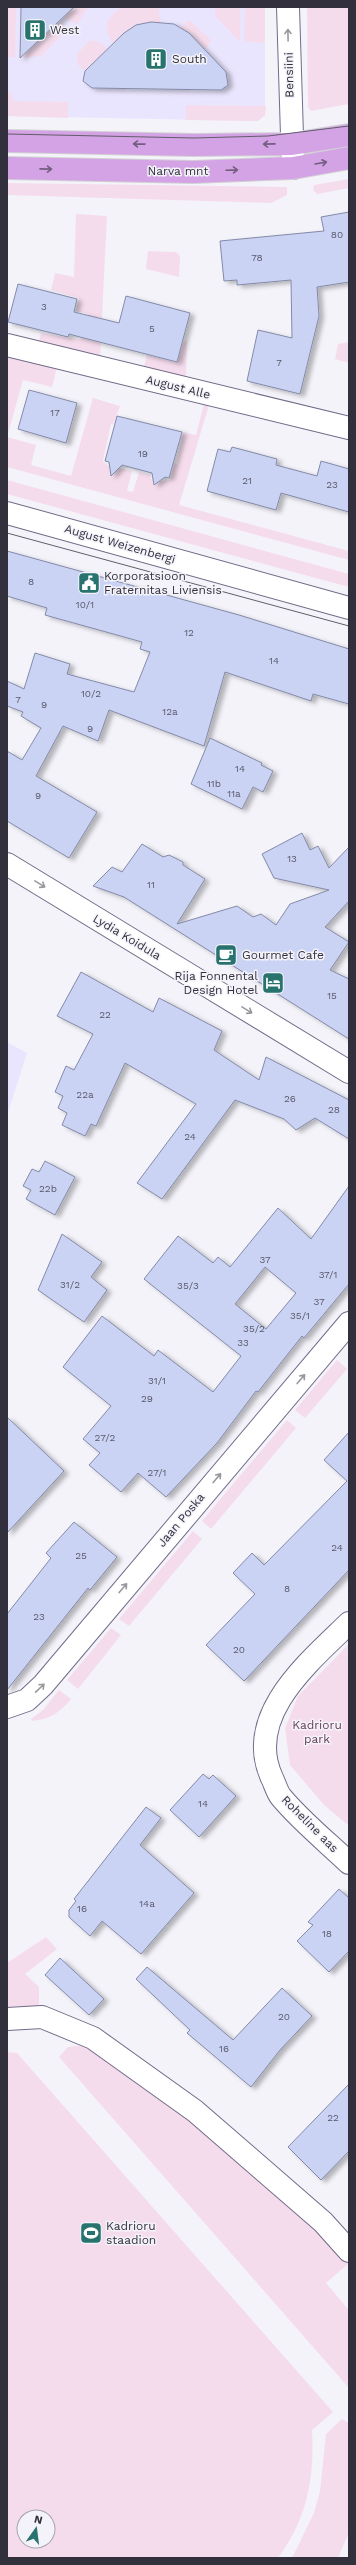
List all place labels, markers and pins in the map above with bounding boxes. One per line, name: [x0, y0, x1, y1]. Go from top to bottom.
building icon: West: [22, 17, 48, 43]
place label: West: [50, 23, 79, 37]
building icon: South: [143, 46, 169, 72]
place label: South: [172, 52, 207, 66]
place label: Korporatsioon Fraternitas Liviensis: [104, 569, 222, 597]
public building icon: Korporatsioon Fraternitas Liviensis: [76, 570, 102, 596]
cafe icon: Gourmet Cafe: [213, 942, 239, 968]
place label: Gourmet Cafe: [242, 948, 324, 962]
place label: Rija Fonnental Design Hotel: [175, 969, 258, 997]
hotel icon: Rija Fonnental Design Hotel: [260, 970, 286, 996]
place label: Kadrioru staadion: [106, 2219, 156, 2247]
sports icon: Kadrioru staadion: [78, 2220, 104, 2246]

